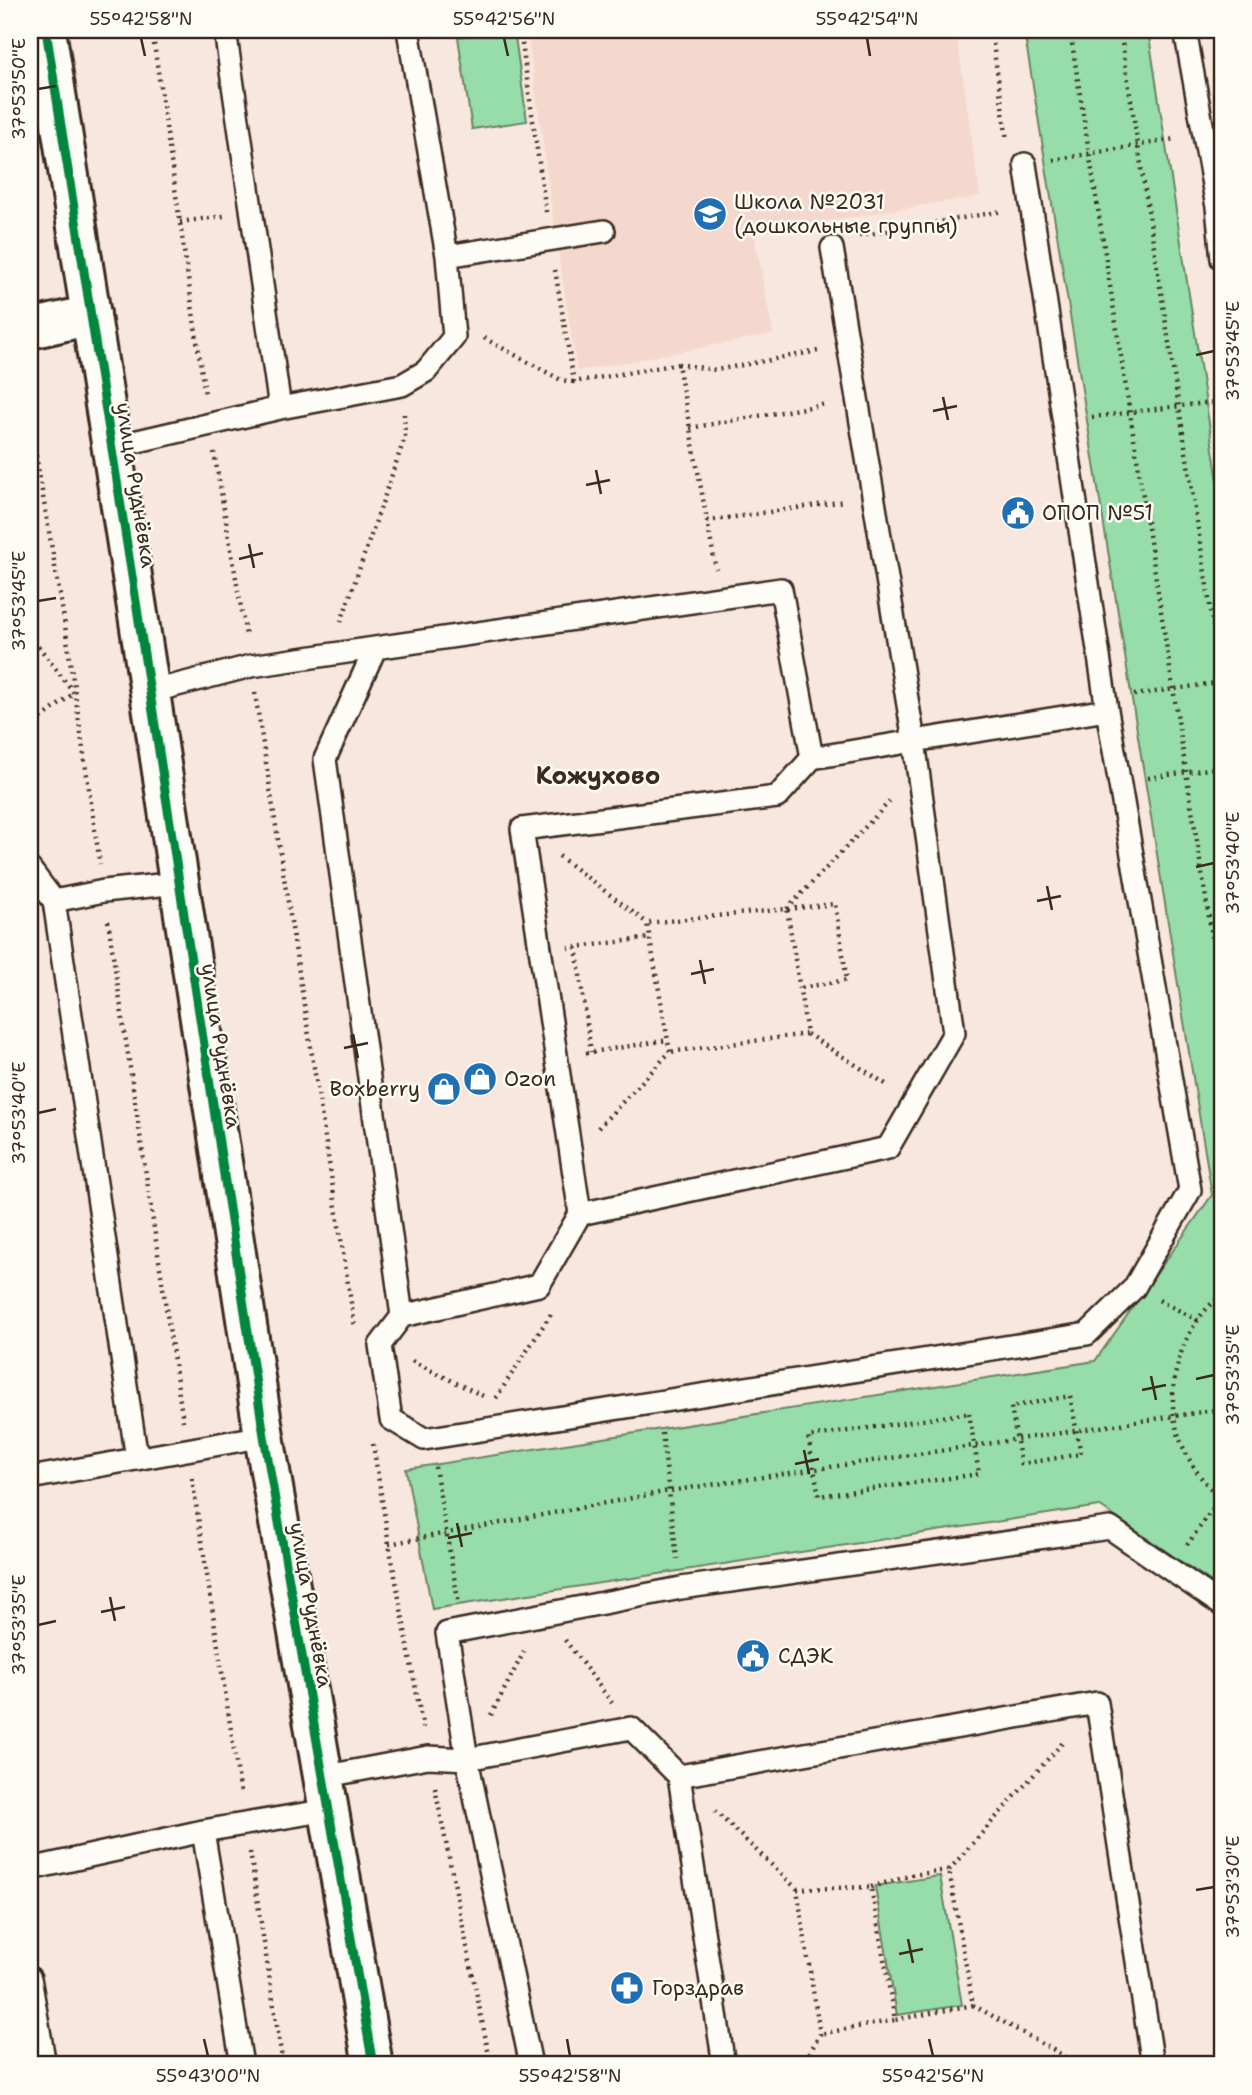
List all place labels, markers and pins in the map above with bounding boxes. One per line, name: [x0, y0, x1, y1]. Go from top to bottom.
place label: Школа №2031 (дошкольные группы): [734, 188, 958, 240]
school or university icon: Школа №2031 (дошкольные группы): [691, 195, 729, 233]
public building icon: ОПОП №51: [999, 494, 1037, 532]
place label: ОПОП №51: [1042, 499, 1153, 527]
shop icon: Ozon: [461, 1060, 499, 1098]
place label: Ozon: [504, 1065, 556, 1093]
shop icon: Boxberry: [425, 1070, 463, 1108]
place label: Boxberry: [329, 1075, 420, 1103]
public building icon: СДЭК: [734, 1637, 772, 1675]
place label: СДЭК: [778, 1642, 834, 1670]
pharmacy icon: Горздрав: [608, 1969, 646, 2007]
place label: Горздрав: [652, 1974, 744, 2002]

